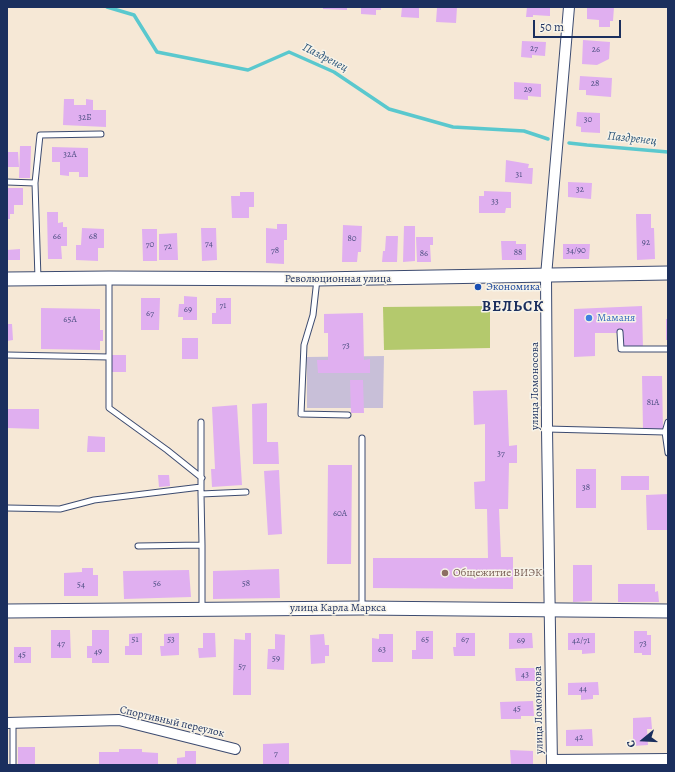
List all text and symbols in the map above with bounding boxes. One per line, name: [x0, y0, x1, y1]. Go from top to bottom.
scale bar: [535, 12, 623, 38]
text: 50 m: [540, 19, 564, 35]
water label: Паздренец: [300, 40, 350, 76]
house number: 27: [530, 44, 538, 54]
house number: 26: [592, 45, 600, 55]
house number: 28: [591, 79, 599, 89]
house number: 29: [524, 85, 532, 95]
house number: 32Б: [78, 113, 92, 123]
house number: 30: [584, 115, 592, 125]
water label: Паздренец: [607, 129, 657, 149]
house number: 32А: [63, 150, 77, 160]
house number: 31: [516, 170, 522, 180]
house number: 32: [576, 185, 584, 195]
house number: 33: [491, 197, 499, 207]
house number: 66: [53, 232, 61, 242]
house number: 68: [89, 232, 97, 242]
house number: 80: [347, 234, 357, 244]
house number: 92: [642, 238, 650, 248]
house number: 74: [205, 239, 213, 249]
house number: 70: [146, 240, 154, 250]
house number: 72: [164, 242, 172, 252]
house number: 78: [271, 246, 279, 256]
house number: 34/90: [566, 246, 586, 256]
house number: 88: [514, 248, 522, 258]
house number: 86: [420, 249, 428, 259]
street label: Революционная улица: [285, 272, 391, 286]
place label: Экономика: [486, 280, 540, 294]
marker: Экономика: [473, 282, 483, 292]
district label: ВЕЛЬСК: [482, 298, 544, 316]
house number: 71: [220, 301, 226, 311]
house number: 69: [184, 305, 192, 315]
house number: 67: [146, 309, 154, 319]
place label: Маманя: [597, 311, 635, 325]
marker: Маманя: [584, 313, 594, 323]
house number: 65А: [63, 315, 77, 325]
house number: 73: [342, 341, 350, 351]
street label: улица Ломоносова: [528, 342, 542, 430]
house number: 81А: [647, 398, 659, 408]
house number: 37: [497, 449, 505, 459]
house number: 38: [582, 483, 590, 493]
house number: 60А: [333, 509, 347, 519]
place label: Общежитие ВИЭК: [453, 566, 542, 580]
marker: Общежитие ВИЭК: [440, 568, 450, 578]
house number: 56: [153, 579, 161, 589]
house number: 58: [242, 579, 250, 589]
house number: 54: [77, 580, 85, 590]
street label: улица Карла Маркса: [290, 601, 386, 615]
house number: 51: [132, 635, 138, 645]
house number: 53: [167, 635, 175, 645]
house number: 65: [421, 635, 429, 645]
house number: 67: [461, 635, 469, 645]
house number: 69: [517, 636, 525, 646]
house number: 42/71: [572, 636, 590, 646]
house number: 47: [57, 639, 65, 649]
house number: 73: [639, 639, 647, 649]
house number: 63: [378, 645, 386, 655]
house number: 49: [94, 647, 102, 657]
house number: 45: [18, 650, 26, 660]
house number: 59: [272, 654, 280, 664]
house number: 57: [238, 662, 246, 672]
street label: улица Ломоносова: [532, 666, 546, 754]
house number: 43: [521, 670, 529, 680]
house number: 44: [579, 684, 587, 694]
street label: Спортивный переулок: [118, 704, 226, 740]
house number: 45: [513, 704, 521, 714]
north arrow: [623, 720, 663, 760]
house number: 42: [575, 733, 583, 743]
text: С: [623, 738, 639, 749]
house number: 7: [274, 749, 278, 759]

